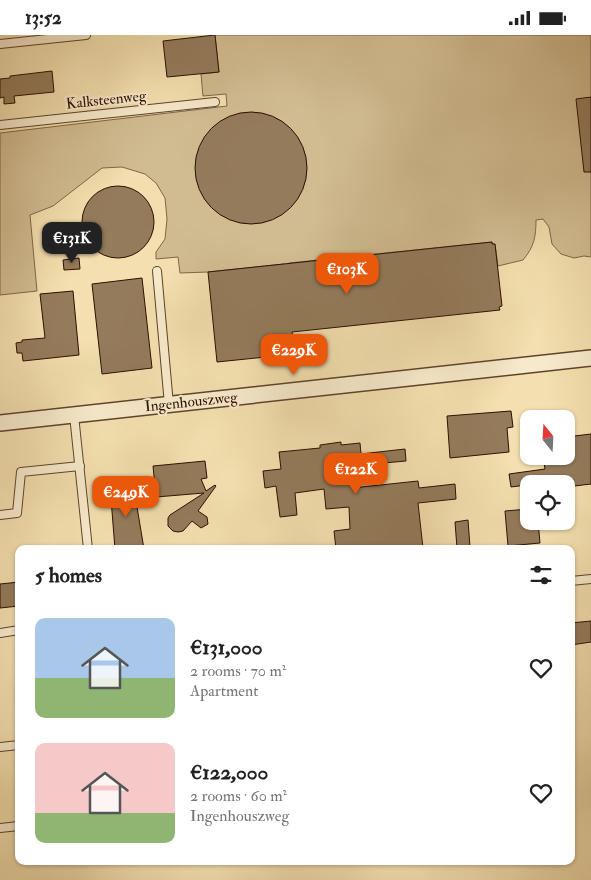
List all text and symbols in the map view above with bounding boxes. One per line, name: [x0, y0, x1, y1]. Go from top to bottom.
text: 13:52: [25, 6, 62, 30]
street label: Kalksteenweg: [65, 86, 148, 114]
pin: €131K: [37, 221, 107, 264]
text: €131K: [53, 228, 91, 248]
pin: €103K: [312, 253, 382, 295]
text: €103K: [327, 259, 367, 279]
pin: €229K: [259, 333, 329, 376]
text: €229K: [272, 340, 316, 360]
street label: Ingenhouszweg: [144, 388, 239, 416]
north arrow: [520, 410, 575, 465]
map controls: [520, 410, 575, 530]
pin: €122K: [321, 453, 391, 495]
text: €122K: [335, 459, 377, 479]
pin: €249K: [91, 475, 161, 518]
button: locate: [520, 475, 575, 530]
text: €249K: [103, 482, 149, 502]
icon: filters: [527, 561, 555, 589]
text: 5 homes: [35, 562, 102, 589]
text: €131,000: [190, 634, 263, 661]
icon: home: [75, 638, 135, 698]
icon: heart: [527, 654, 555, 682]
text: 2 rooms · 70 m²: [190, 661, 286, 681]
text: Apartment: [190, 681, 258, 701]
text: €122,000: [190, 759, 268, 786]
icon: home: [75, 763, 135, 823]
icon: heart: [527, 779, 555, 807]
text: 2 rooms · 60 m²: [190, 786, 287, 806]
text: Ingenhouszweg: [190, 806, 289, 826]

